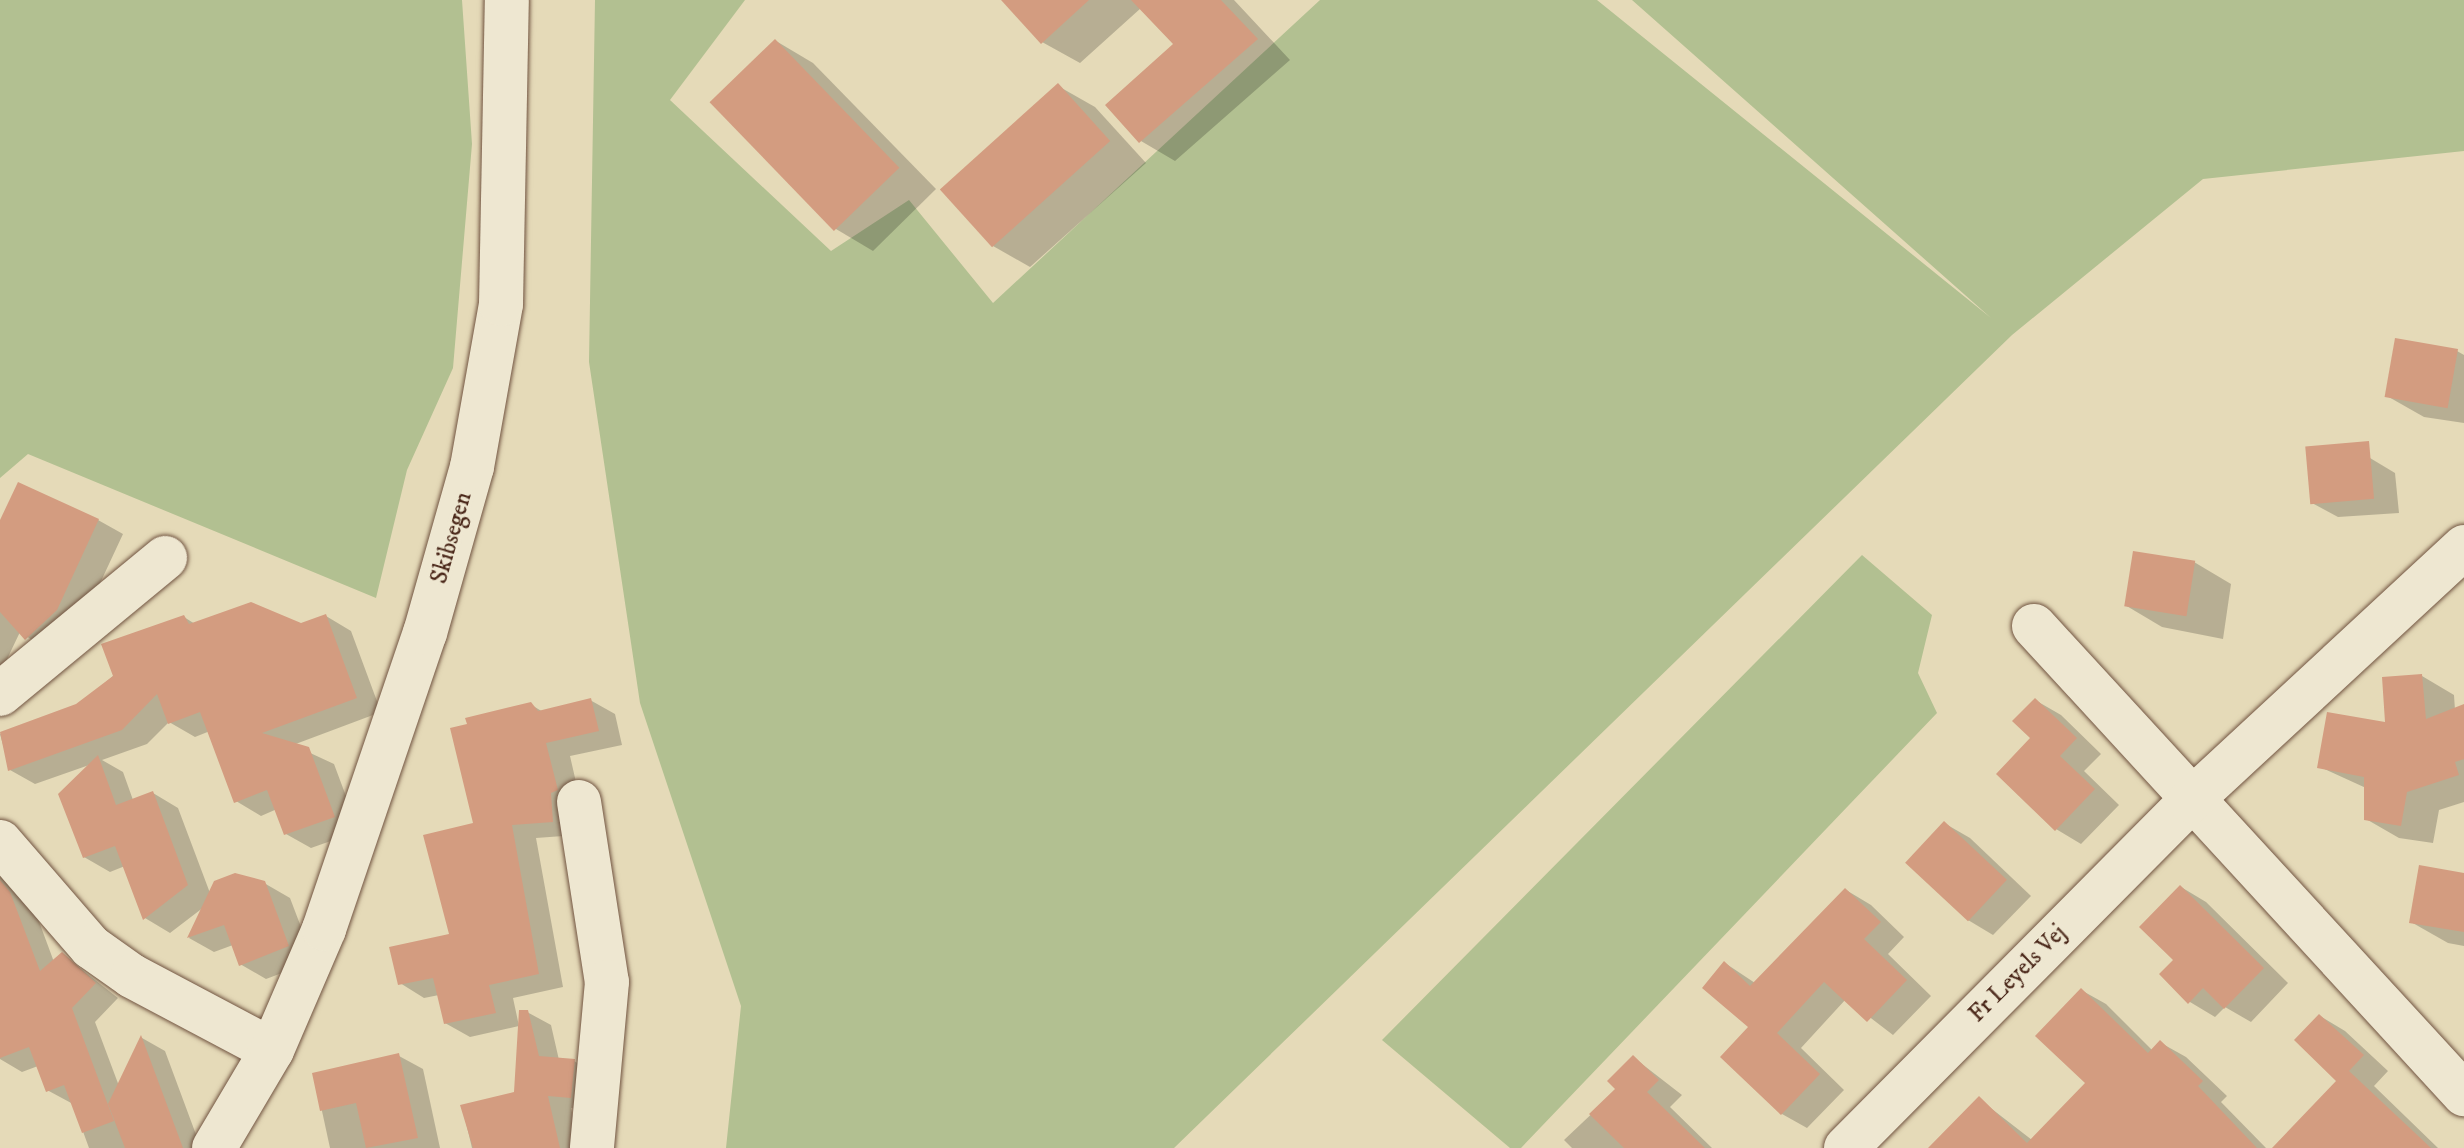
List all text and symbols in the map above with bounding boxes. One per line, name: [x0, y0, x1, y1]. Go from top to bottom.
street label: Skibsegen: [425, 489, 479, 587]
street label: Fr Leyels Vej: [1963, 919, 2073, 1029]

